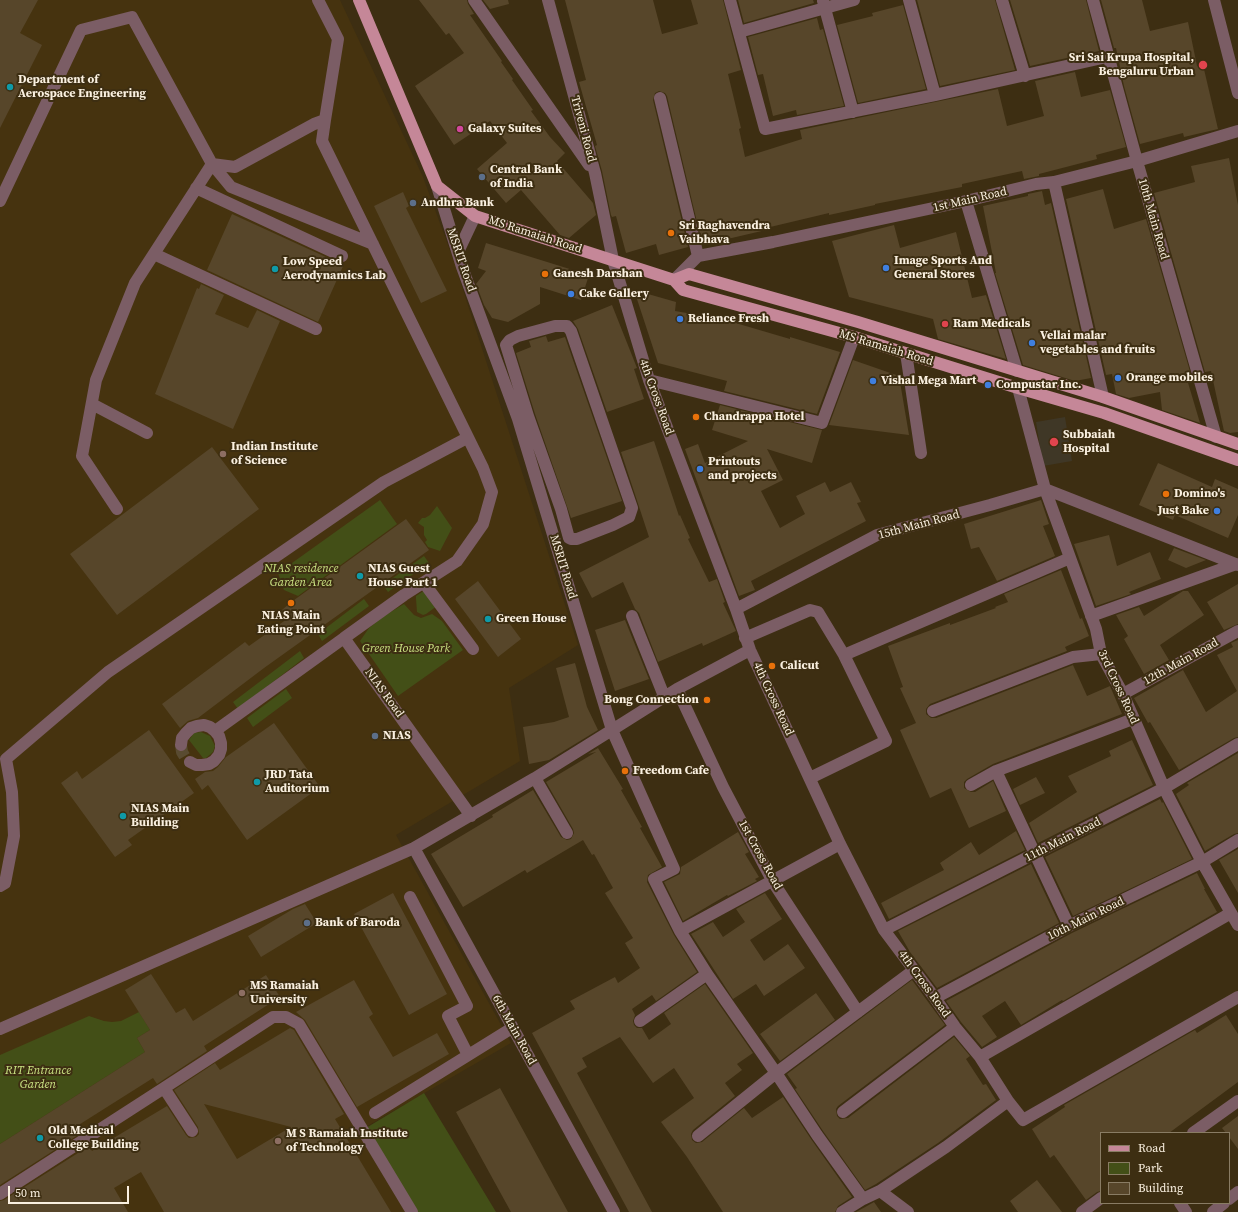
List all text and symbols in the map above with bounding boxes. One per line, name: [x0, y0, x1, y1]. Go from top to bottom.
place label: Sri Sai Krupa Hospital, Bengaluru Urban: [1069, 51, 1194, 79]
marker: Sri Sai Krupa Hospital, Bengaluru Urban: [1197, 59, 1209, 71]
place label: Department of Aerospace Engineering: [18, 73, 146, 101]
marker: Department of Aerospace Engineering: [5, 82, 15, 92]
street label: Triveni Road: [567, 94, 599, 164]
place label: Galaxy Suites: [468, 122, 542, 136]
marker: Galaxy Suites: [455, 124, 465, 134]
place label: Central Bank of India: [490, 163, 562, 191]
marker: Central Bank of India: [477, 172, 487, 182]
street label: 10th Main Road: [1135, 177, 1171, 261]
street label: 1st Main Road: [932, 185, 1008, 215]
place label: Andhra Bank: [421, 196, 494, 210]
marker: Andhra Bank: [408, 198, 418, 208]
street label: MS Ramaiah Road: [486, 213, 584, 257]
place label: Sri Raghavendra Vaibhava: [679, 219, 770, 247]
street label: MSRIT Road: [443, 226, 479, 294]
marker: Sri Raghavendra Vaibhava: [666, 228, 676, 238]
place label: Image Sports And General Stores: [894, 254, 992, 282]
place label: Low Speed Aerodynamics Lab: [283, 255, 386, 283]
marker: Image Sports And General Stores: [881, 263, 891, 273]
marker: Low Speed Aerodynamics Lab: [270, 264, 280, 274]
place label: Ganesh Darshan: [553, 267, 643, 281]
marker: Ganesh Darshan: [540, 269, 550, 279]
place label: Cake Gallery: [579, 287, 649, 301]
marker: Cake Gallery: [566, 289, 576, 299]
place label: Reliance Fresh: [688, 312, 769, 326]
marker: Reliance Fresh: [675, 314, 685, 324]
place label: Ram Medicals: [953, 317, 1030, 331]
marker: Ram Medicals: [940, 319, 950, 329]
street label: MS Ramaiah Road: [837, 327, 935, 369]
place label: Vellai malar vegetables and fruits: [1040, 329, 1155, 357]
marker: Vellai malar vegetables and fruits: [1027, 338, 1037, 348]
street label: 4th Cross Road: [636, 357, 676, 437]
place label: Orange mobiles: [1126, 371, 1213, 385]
marker: Orange mobiles: [1113, 373, 1123, 383]
place label: Vishal Mega Mart: [881, 374, 976, 388]
marker: Vishal Mega Mart: [868, 376, 878, 386]
place label: Compustar Inc.: [996, 378, 1081, 392]
marker: Compustar Inc.: [983, 380, 993, 390]
place label: Chandrappa Hotel: [704, 410, 804, 424]
marker: Chandrappa Hotel: [691, 412, 701, 422]
place label: Subbaiah Hospital: [1063, 428, 1115, 456]
marker: Subbaiah Hospital: [1048, 436, 1060, 448]
place label: Indian Institute of Science: [231, 440, 318, 468]
marker: Indian Institute of Science: [218, 449, 228, 459]
place label: Printouts and projects: [708, 455, 777, 483]
marker: Printouts and projects: [695, 464, 705, 474]
place label: Domino's: [1174, 487, 1225, 501]
marker: Domino's: [1161, 489, 1171, 499]
place label: Just Bake: [1158, 504, 1209, 518]
marker: Just Bake: [1212, 506, 1222, 516]
street label: 15th Main Road: [877, 507, 961, 543]
street label: MSRIT Road: [546, 533, 580, 601]
park label: NIAS residence Garden Area: [264, 562, 338, 590]
place label: NIAS Guest House Part 1: [368, 562, 438, 590]
marker: NIAS Guest House Part 1: [355, 571, 365, 581]
marker: NIAS Main Eating Point: [286, 598, 296, 608]
place label: NIAS Main Eating Point: [257, 609, 325, 637]
place label: Green House: [496, 612, 567, 626]
marker: Green House: [483, 614, 493, 624]
street label: 12th Main Road: [1141, 635, 1221, 689]
park label: Green House Park: [362, 642, 450, 656]
street label: 3rd Cross Road: [1095, 648, 1141, 726]
place label: Calicut: [780, 659, 819, 673]
street label: 4th Cross Road: [750, 660, 796, 738]
marker: Calicut: [767, 661, 777, 671]
street label: NIAS Road: [361, 666, 407, 720]
place label: Bong Connection: [604, 693, 699, 707]
marker: Bong Connection: [702, 695, 712, 705]
place label: NIAS: [383, 729, 411, 743]
marker: NIAS: [370, 731, 380, 741]
place label: Freedom Cafe: [633, 764, 709, 778]
marker: Freedom Cafe: [620, 766, 630, 776]
place label: JRD Tata Auditorium: [265, 768, 329, 796]
marker: JRD Tata Auditorium: [252, 777, 262, 787]
place label: NIAS Main Building: [131, 802, 189, 830]
marker: NIAS Main Building: [118, 811, 128, 821]
street label: 11th Main Road: [1023, 815, 1103, 865]
street label: 1st Cross Road: [735, 818, 785, 892]
street label: 10th Main Road: [1045, 894, 1127, 944]
place label: Bank of Baroda: [315, 916, 400, 930]
marker: Bank of Baroda: [302, 918, 312, 928]
street label: 4th Cross Road: [895, 948, 953, 1020]
place label: MS Ramaiah University: [250, 979, 319, 1007]
marker: MS Ramaiah University: [237, 988, 247, 998]
street label: 6th Main Road: [489, 993, 539, 1067]
park label: RIT Entrance Garden: [5, 1064, 71, 1092]
place label: Old Medical College Building: [48, 1124, 139, 1152]
place label: M S Ramaiah Institute of Technology: [286, 1127, 408, 1155]
legend: [1100, 1132, 1230, 1204]
marker: Old Medical College Building: [35, 1133, 45, 1143]
marker: M S Ramaiah Institute of Technology: [273, 1136, 283, 1146]
text: Road: [1138, 1140, 1165, 1156]
text: Park: [1138, 1160, 1163, 1176]
scale bar: [10, 1178, 131, 1204]
text: Building: [1138, 1180, 1183, 1196]
text: 50 m: [15, 1185, 41, 1201]

